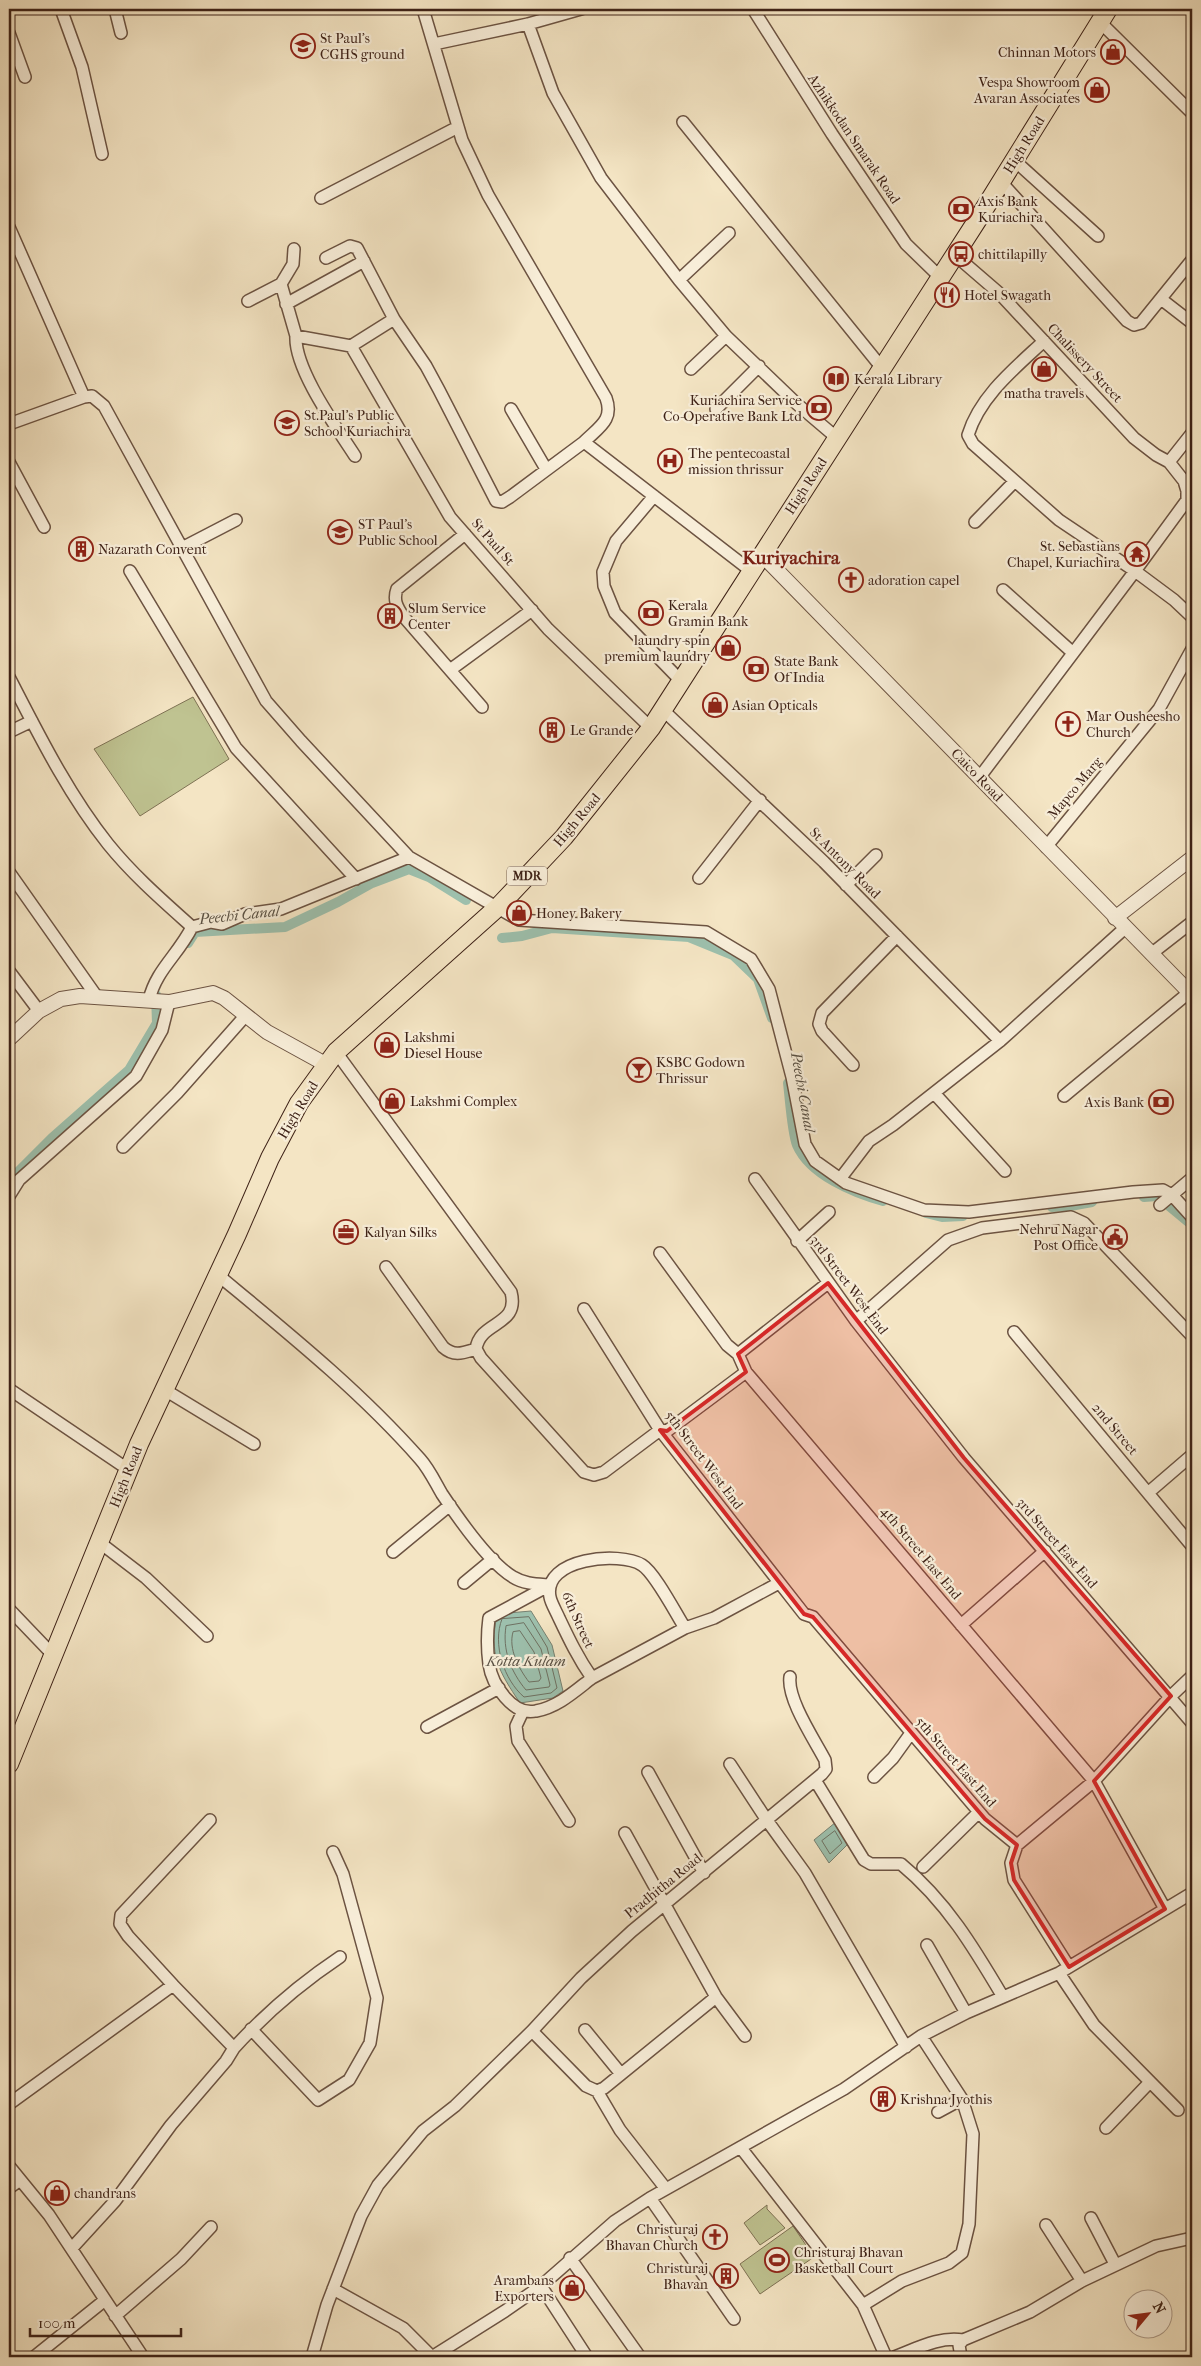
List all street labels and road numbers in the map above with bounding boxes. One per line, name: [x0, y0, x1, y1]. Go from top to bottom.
street label: Azhikkodan Smarak Road: [804, 70, 904, 207]
street label: High Road: [1000, 113, 1049, 177]
street label: Chalissery Street: [1044, 320, 1126, 406]
street label: High Road: [781, 454, 831, 518]
street label: St Paul St: [468, 515, 518, 569]
street label: Caico Road: [947, 745, 1007, 805]
street label: Mapco Marg: [1044, 753, 1106, 823]
street label: High Road: [550, 789, 605, 850]
street label: St Antony Road: [806, 824, 884, 902]
road number: MDR: [507, 866, 547, 886]
street label: High Road: [274, 1078, 322, 1142]
street label: 3rd Street West End: [806, 1232, 892, 1338]
street label: 2nd Street: [1088, 1399, 1142, 1459]
street label: 5th Street West End: [661, 1407, 747, 1513]
street label: High Road: [106, 1443, 146, 1510]
street label: 3rd Street East End: [1013, 1494, 1101, 1592]
street label: 4th Street East End: [877, 1503, 965, 1603]
street label: 6th Street: [558, 1589, 598, 1651]
street label: 5th Street East End: [912, 1713, 1000, 1811]
street label: Pradhitha Road: [621, 1850, 705, 1922]

